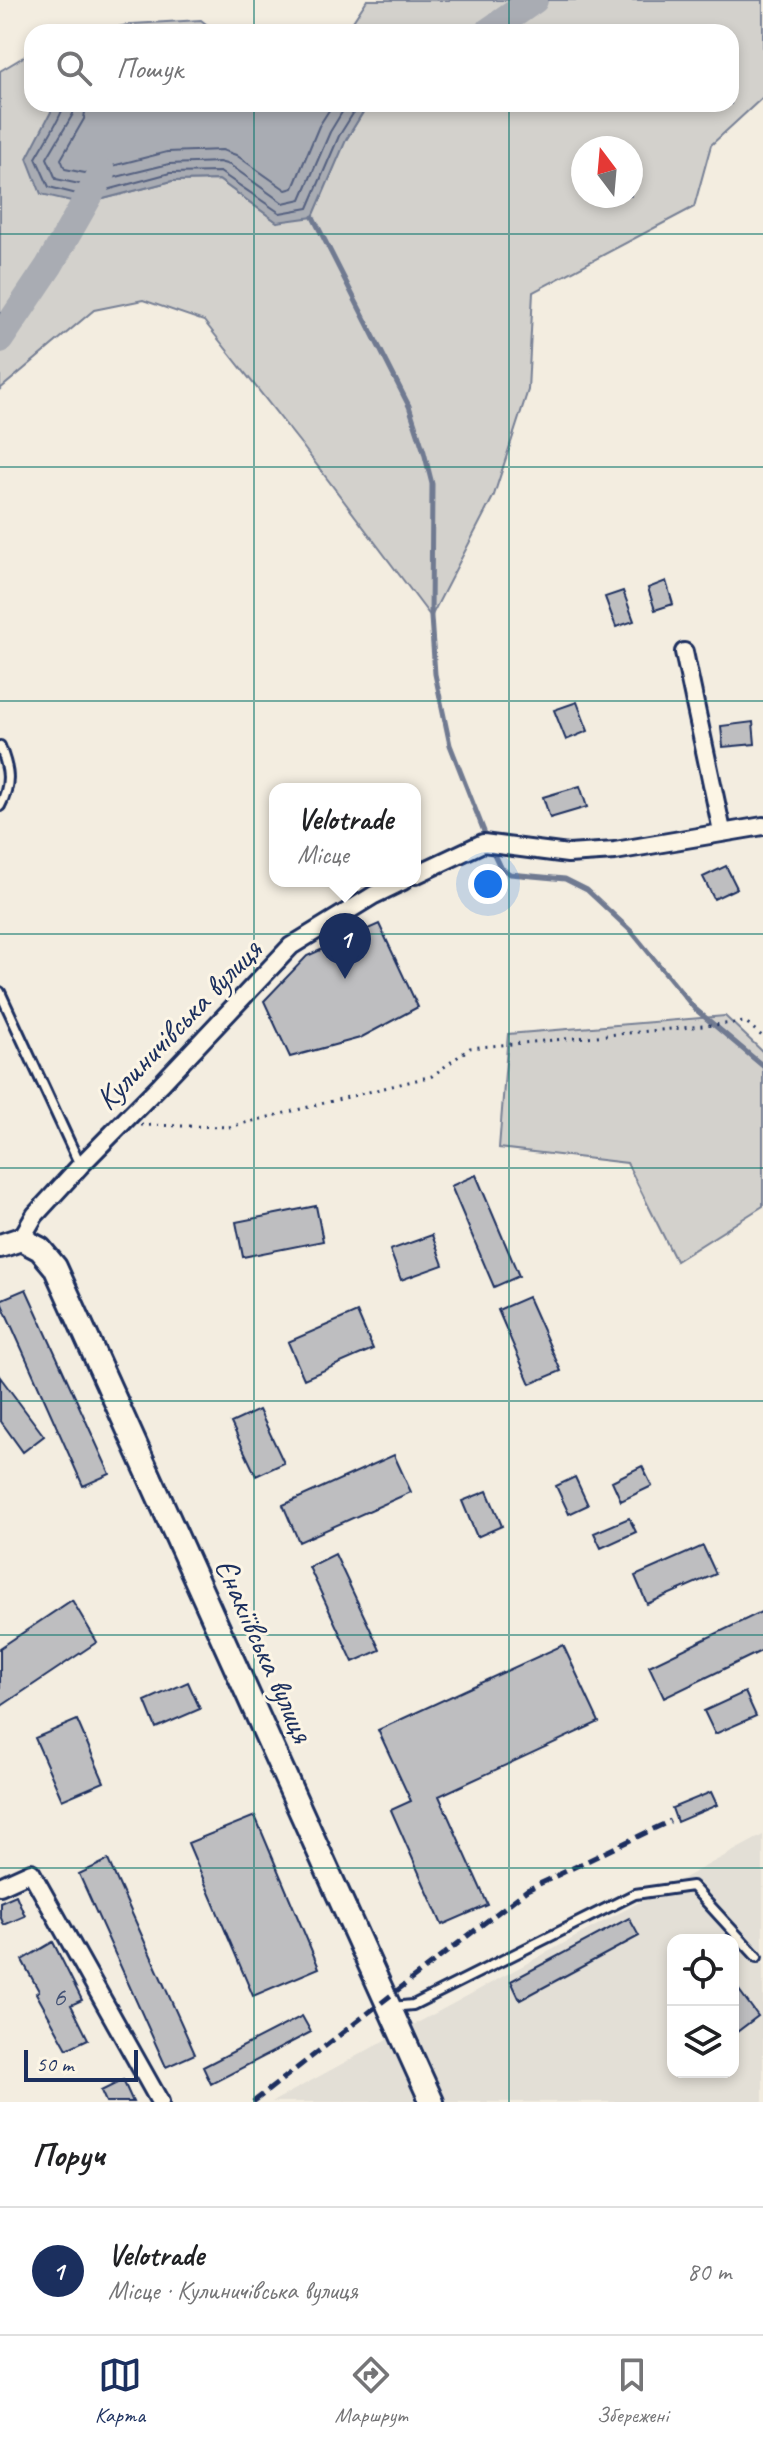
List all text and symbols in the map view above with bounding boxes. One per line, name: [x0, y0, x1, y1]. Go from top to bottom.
search box: [24, 24, 739, 112]
icon: search: [52, 46, 96, 90]
text: Пошук: [116, 49, 183, 87]
north arrow: [571, 136, 643, 208]
popup: [269, 783, 421, 887]
text: Velotrade: [297, 800, 393, 838]
text: Місце: [297, 838, 349, 871]
your location: [468, 864, 508, 904]
pin: 1: [319, 913, 371, 979]
street label: Кулиничівська вулиця: [86, 929, 271, 1119]
street label: Єнакіївська вулиця: [206, 1552, 324, 1750]
map controls: [667, 1934, 739, 2078]
button: locate: [667, 1934, 739, 2006]
house number: 6: [53, 1979, 67, 2014]
button: layers: [667, 2006, 739, 2078]
scale bar: [24, 2046, 138, 2082]
text: 50 m: [36, 2050, 73, 2078]
text: Поруч: [32, 2133, 105, 2176]
text: Velotrade: [108, 2236, 204, 2274]
text: 1: [52, 2255, 64, 2288]
text: 80 m: [687, 2255, 731, 2288]
text: Місце · Кулиничівська вулиця: [108, 2274, 358, 2307]
tab: Карта: [95, 2353, 145, 2429]
tab: Маршрут: [335, 2353, 407, 2429]
tab: Збережені: [597, 2353, 668, 2429]

